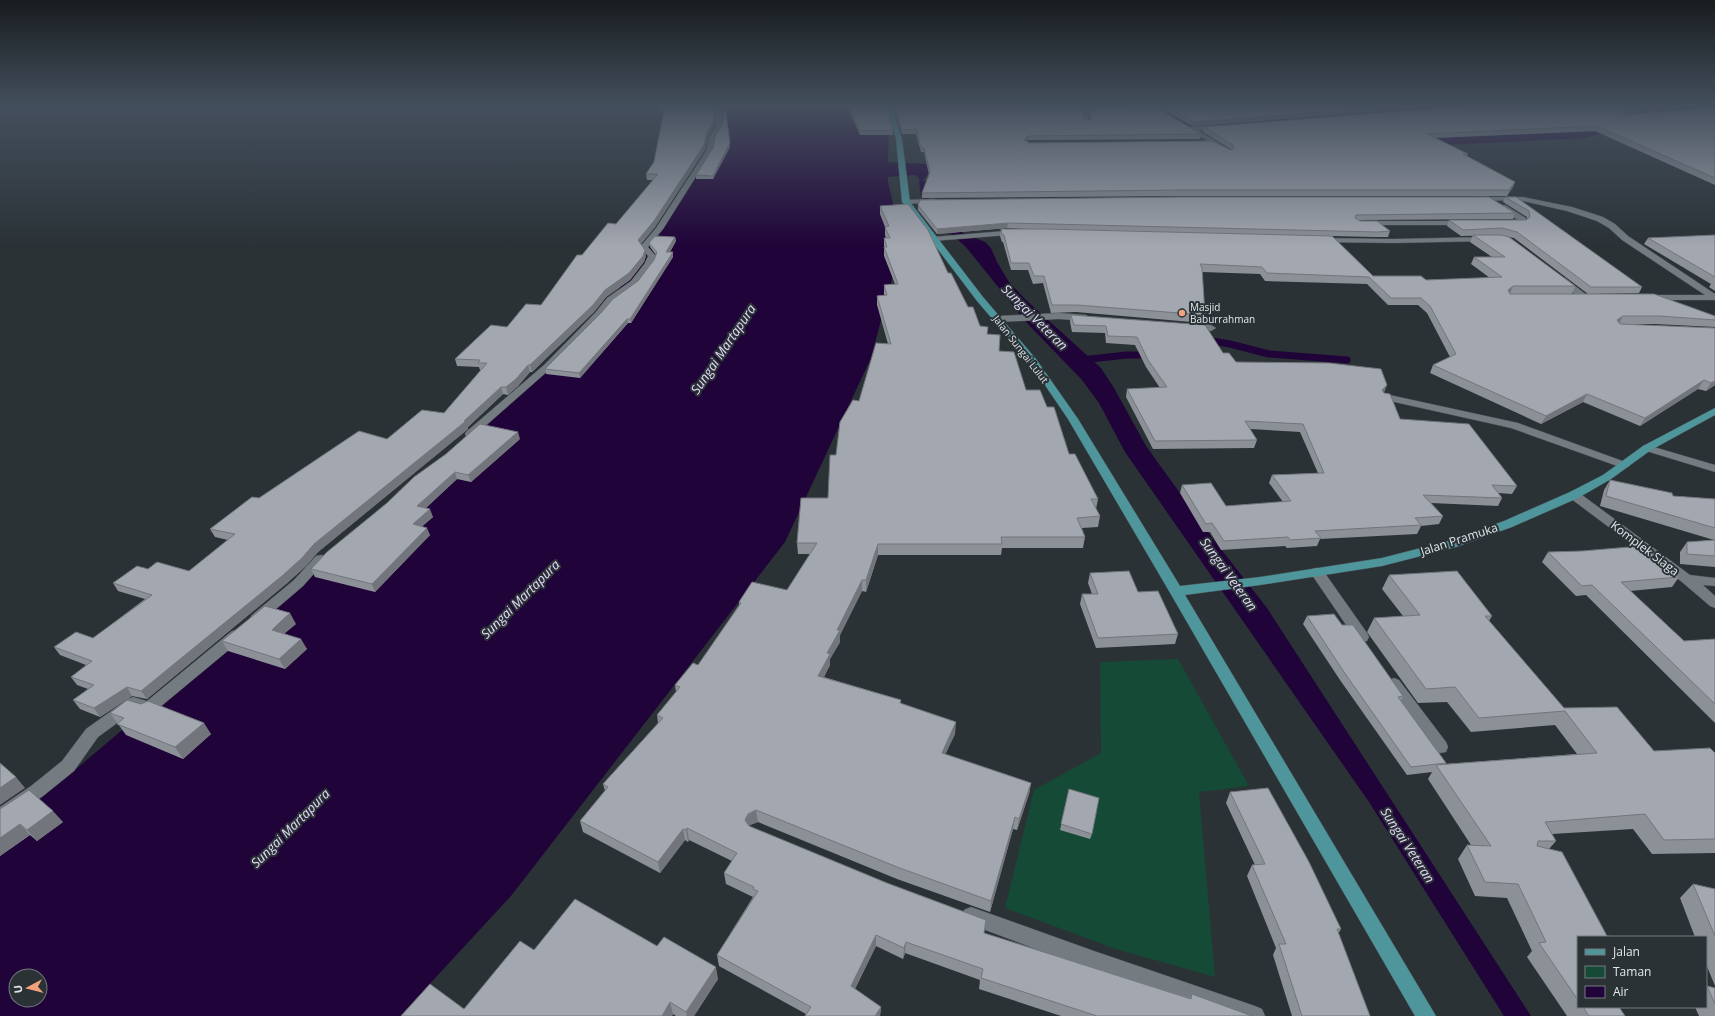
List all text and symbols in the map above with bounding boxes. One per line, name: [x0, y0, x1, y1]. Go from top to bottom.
water label: Sungai Veteran: [998, 280, 1072, 354]
water label: Sungai Martapura: [686, 300, 760, 397]
place label: Masjid Baburrahman: [1190, 300, 1255, 326]
marker: Masjid Baburrahman: [1177, 308, 1187, 318]
street label: Jalan Sungai Lulut: [989, 311, 1052, 386]
street label: Komplek Siaga: [1607, 517, 1683, 579]
street label: Jalan Pramuka: [1417, 519, 1500, 560]
water label: Sungai Veteran: [1196, 534, 1262, 614]
water label: Sungai Martapura: [477, 555, 564, 642]
water label: Sungai Martapura: [247, 784, 334, 871]
water label: Sungai Veteran: [1377, 804, 1439, 886]
legend: [1577, 936, 1707, 1008]
text: Jalan: [1612, 943, 1640, 960]
text: Taman: [1613, 963, 1651, 980]
north arrow: [8, 968, 48, 1008]
text: Air: [1613, 983, 1629, 1000]
text: U: [10, 984, 26, 994]

